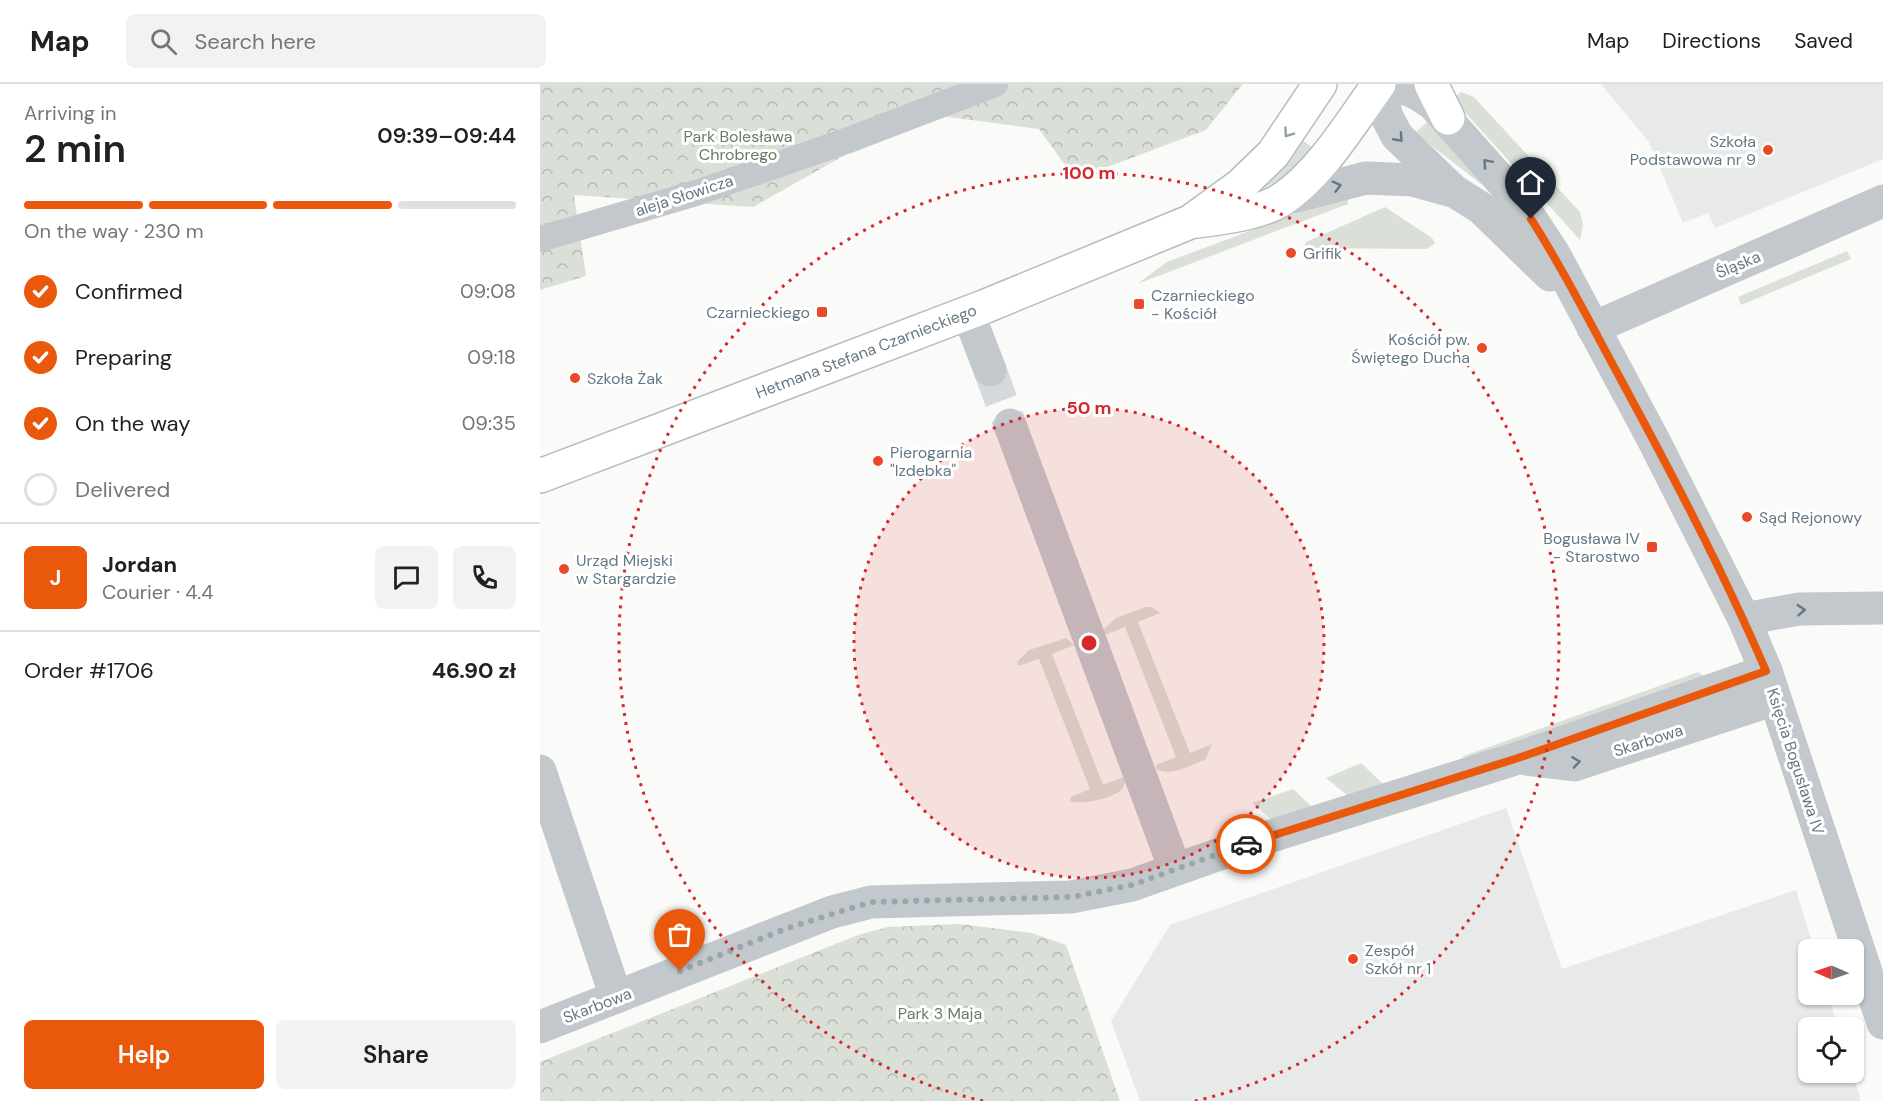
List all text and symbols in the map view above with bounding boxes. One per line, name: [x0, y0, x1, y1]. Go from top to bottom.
search box: [126, 14, 546, 68]
text: Map: [30, 23, 90, 60]
icon: search: [147, 25, 180, 58]
text: Search here: [195, 27, 316, 56]
text: Map: [1587, 27, 1629, 55]
text: Directions: [1662, 27, 1761, 55]
text: Saved: [1794, 27, 1853, 55]
text: Arriving in: [24, 100, 116, 126]
text: 09:39–09:44: [377, 121, 516, 150]
text: 2 min: [24, 123, 126, 174]
park label: Park Bolesława Chrobrego: [684, 126, 792, 165]
one-way arrow: [1284, 126, 1295, 137]
one-way arrow: [1392, 131, 1403, 142]
place label: Szkoła Podstawowa nr 9: [1630, 131, 1756, 170]
marker: Szkoła Podstawowa nr 9: [1761, 143, 1775, 157]
pin: [1505, 157, 1556, 219]
one-way arrow: [1483, 159, 1494, 170]
text: 100 m: [1062, 161, 1116, 185]
icon: home: [1514, 166, 1547, 199]
street label: aleja Słowicza: [632, 170, 736, 221]
one-way arrow: [1332, 180, 1342, 193]
text: On the way · 230 m: [24, 218, 204, 244]
place label: Grifik: [1303, 243, 1342, 264]
marker: Grifik: [1284, 246, 1298, 260]
street label: Śląska: [1713, 246, 1764, 283]
icon: check: [24, 275, 57, 308]
text: Confirmed: [75, 277, 183, 306]
text: 09:08: [460, 278, 516, 304]
place label: Czarnieckiego - Kościół: [1151, 285, 1255, 324]
marker: Czarnieckiego - Kościół: [1132, 297, 1146, 311]
street label: Hetmana Stefana Czarnieckiego: [753, 300, 980, 403]
place label: Czarnieckiego: [706, 302, 810, 323]
marker: Czarnieckiego: [815, 305, 829, 319]
place label: Kościół pw. Świętego Ducha: [1351, 329, 1470, 368]
icon: check: [24, 341, 57, 374]
marker: Kościół pw. Świętego Ducha: [1475, 341, 1489, 355]
text: Preparing: [75, 343, 172, 372]
text: 09:18: [467, 344, 516, 370]
place label: Szkoła Żak: [587, 368, 663, 389]
marker: Szkoła Żak: [568, 371, 582, 385]
text: 50 m: [1066, 396, 1112, 420]
icon: check: [24, 407, 57, 440]
text: On the way: [75, 409, 190, 438]
text: 09:35: [462, 410, 516, 436]
place label: Pierogarnia "Izdebka": [890, 442, 972, 481]
marker: Pierogarnia "Izdebka": [871, 454, 885, 468]
text: Delivered: [75, 475, 170, 504]
place label: Sąd Rejonowy: [1759, 507, 1862, 528]
marker: Sąd Rejonowy: [1740, 510, 1754, 524]
place label: Bogusława IV - Starostwo: [1543, 528, 1640, 567]
marker: Bogusława IV - Starostwo: [1645, 540, 1659, 554]
button: chat: [375, 546, 438, 609]
button: phone: [453, 546, 516, 609]
text: Jordan: [102, 550, 177, 579]
place label: Urząd Miejski w Stargardzie: [576, 550, 676, 589]
marker: Urząd Miejski w Stargardzie: [557, 562, 571, 576]
text: J: [50, 563, 61, 592]
text: Courier · 4.4: [102, 579, 213, 605]
one-way arrow: [1797, 603, 1806, 616]
centre of rings: [1079, 633, 1099, 653]
text: Order #1706: [24, 656, 154, 685]
text: 46.90 zł: [432, 656, 516, 685]
street label: Księcia Bogusława IV: [1762, 685, 1829, 837]
street label: Skarbowa: [1611, 719, 1686, 762]
one-way arrow: [1571, 757, 1581, 769]
courier: [1216, 814, 1276, 874]
icon: car: [1230, 828, 1263, 861]
pin: [654, 909, 705, 971]
icon: bag: [663, 918, 696, 951]
north arrow: [1798, 939, 1864, 1005]
map controls: [1798, 939, 1864, 1083]
place label: Zespół Szkół nr 1: [1365, 940, 1431, 979]
marker: Zespół Szkół nr 1: [1346, 952, 1360, 966]
street label: Skarbowa: [560, 983, 634, 1028]
park label: Park 3 Maja: [898, 1003, 982, 1024]
button: locate: [1798, 1017, 1864, 1083]
button: Help: [24, 1020, 264, 1089]
button: Share: [276, 1020, 516, 1089]

